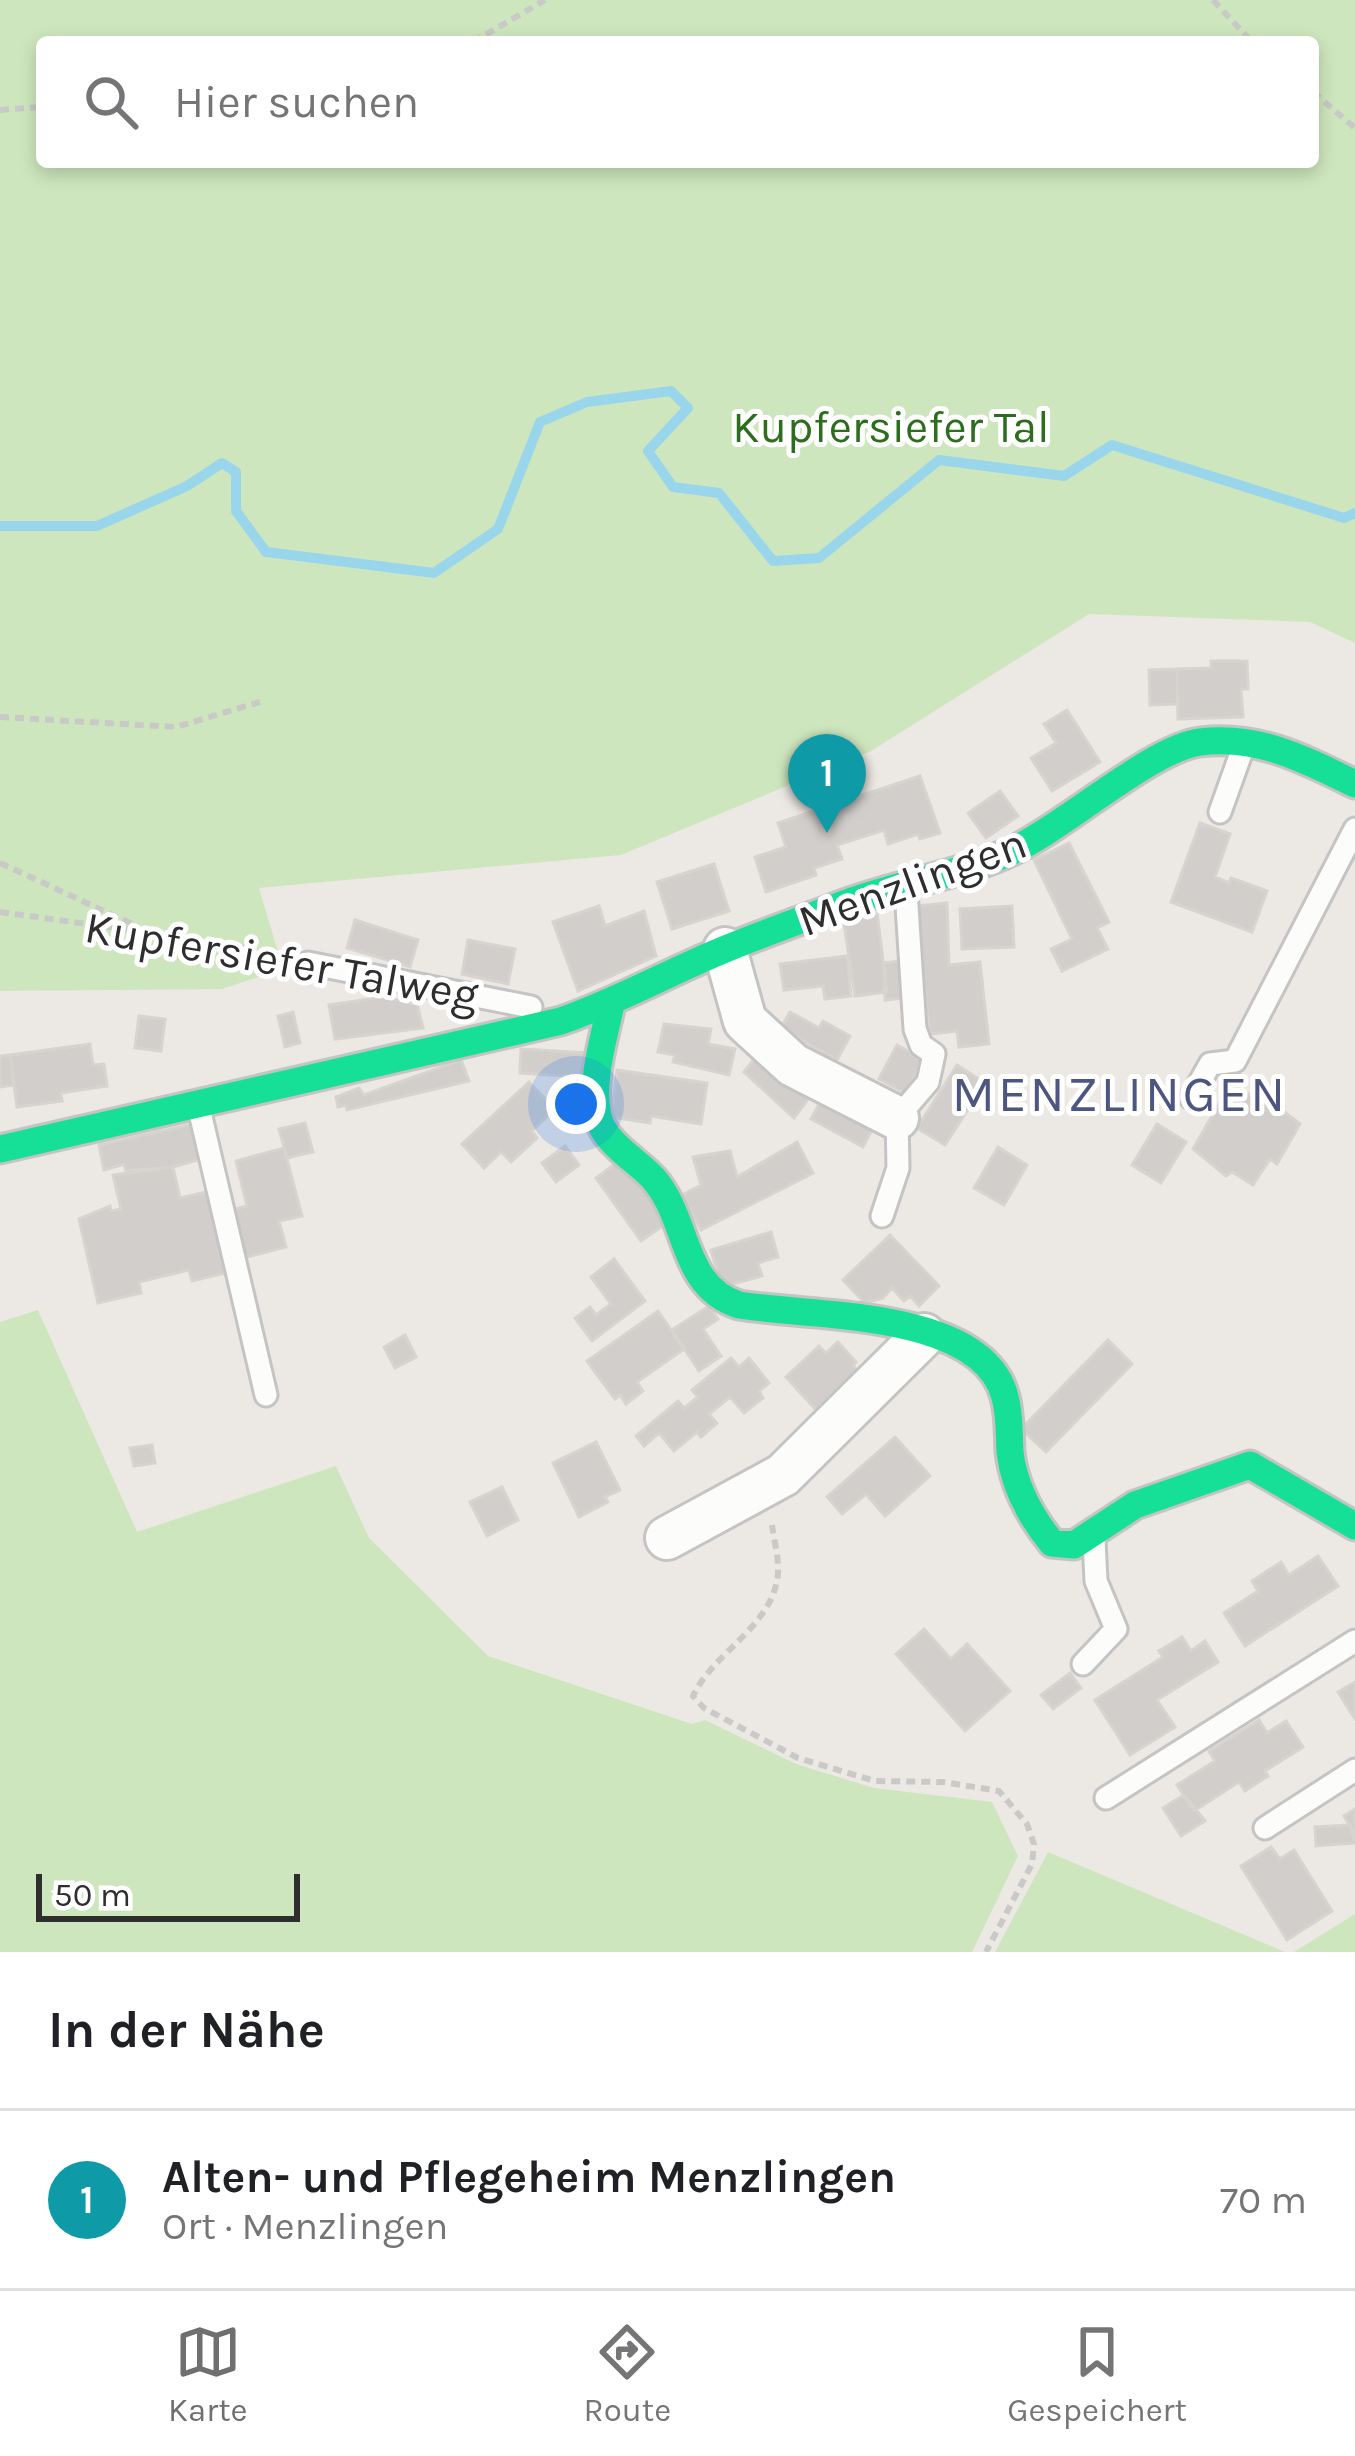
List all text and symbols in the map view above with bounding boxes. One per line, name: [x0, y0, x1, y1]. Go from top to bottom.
search box: [36, 36, 1319, 168]
icon: search: [78, 69, 144, 135]
text: Hier suchen: [174, 76, 419, 128]
park label: Kupfersiefer Tal: [732, 401, 1050, 453]
pin: 1: [788, 734, 866, 833]
street label: Menzlingen: [791, 817, 1034, 948]
street label: Kupfersiefer Talweg: [81, 901, 483, 1022]
district label: MENZLINGEN: [952, 1064, 1288, 1124]
your location: [546, 1074, 606, 1134]
scale bar: [36, 1868, 300, 1921]
text: 50 m: [54, 1876, 131, 1914]
text: In der Nähe: [48, 2000, 325, 2060]
text: Alten- und Pflegeheim Menzlingen: [162, 2151, 896, 2203]
text: 1: [80, 2177, 94, 2223]
text: 70 m: [1220, 2177, 1307, 2223]
text: Ort · Menzlingen: [162, 2203, 448, 2249]
tab: Karte: [168, 2319, 248, 2429]
tab: Route: [584, 2319, 671, 2429]
tab: Gespeichert: [1007, 2319, 1187, 2429]

